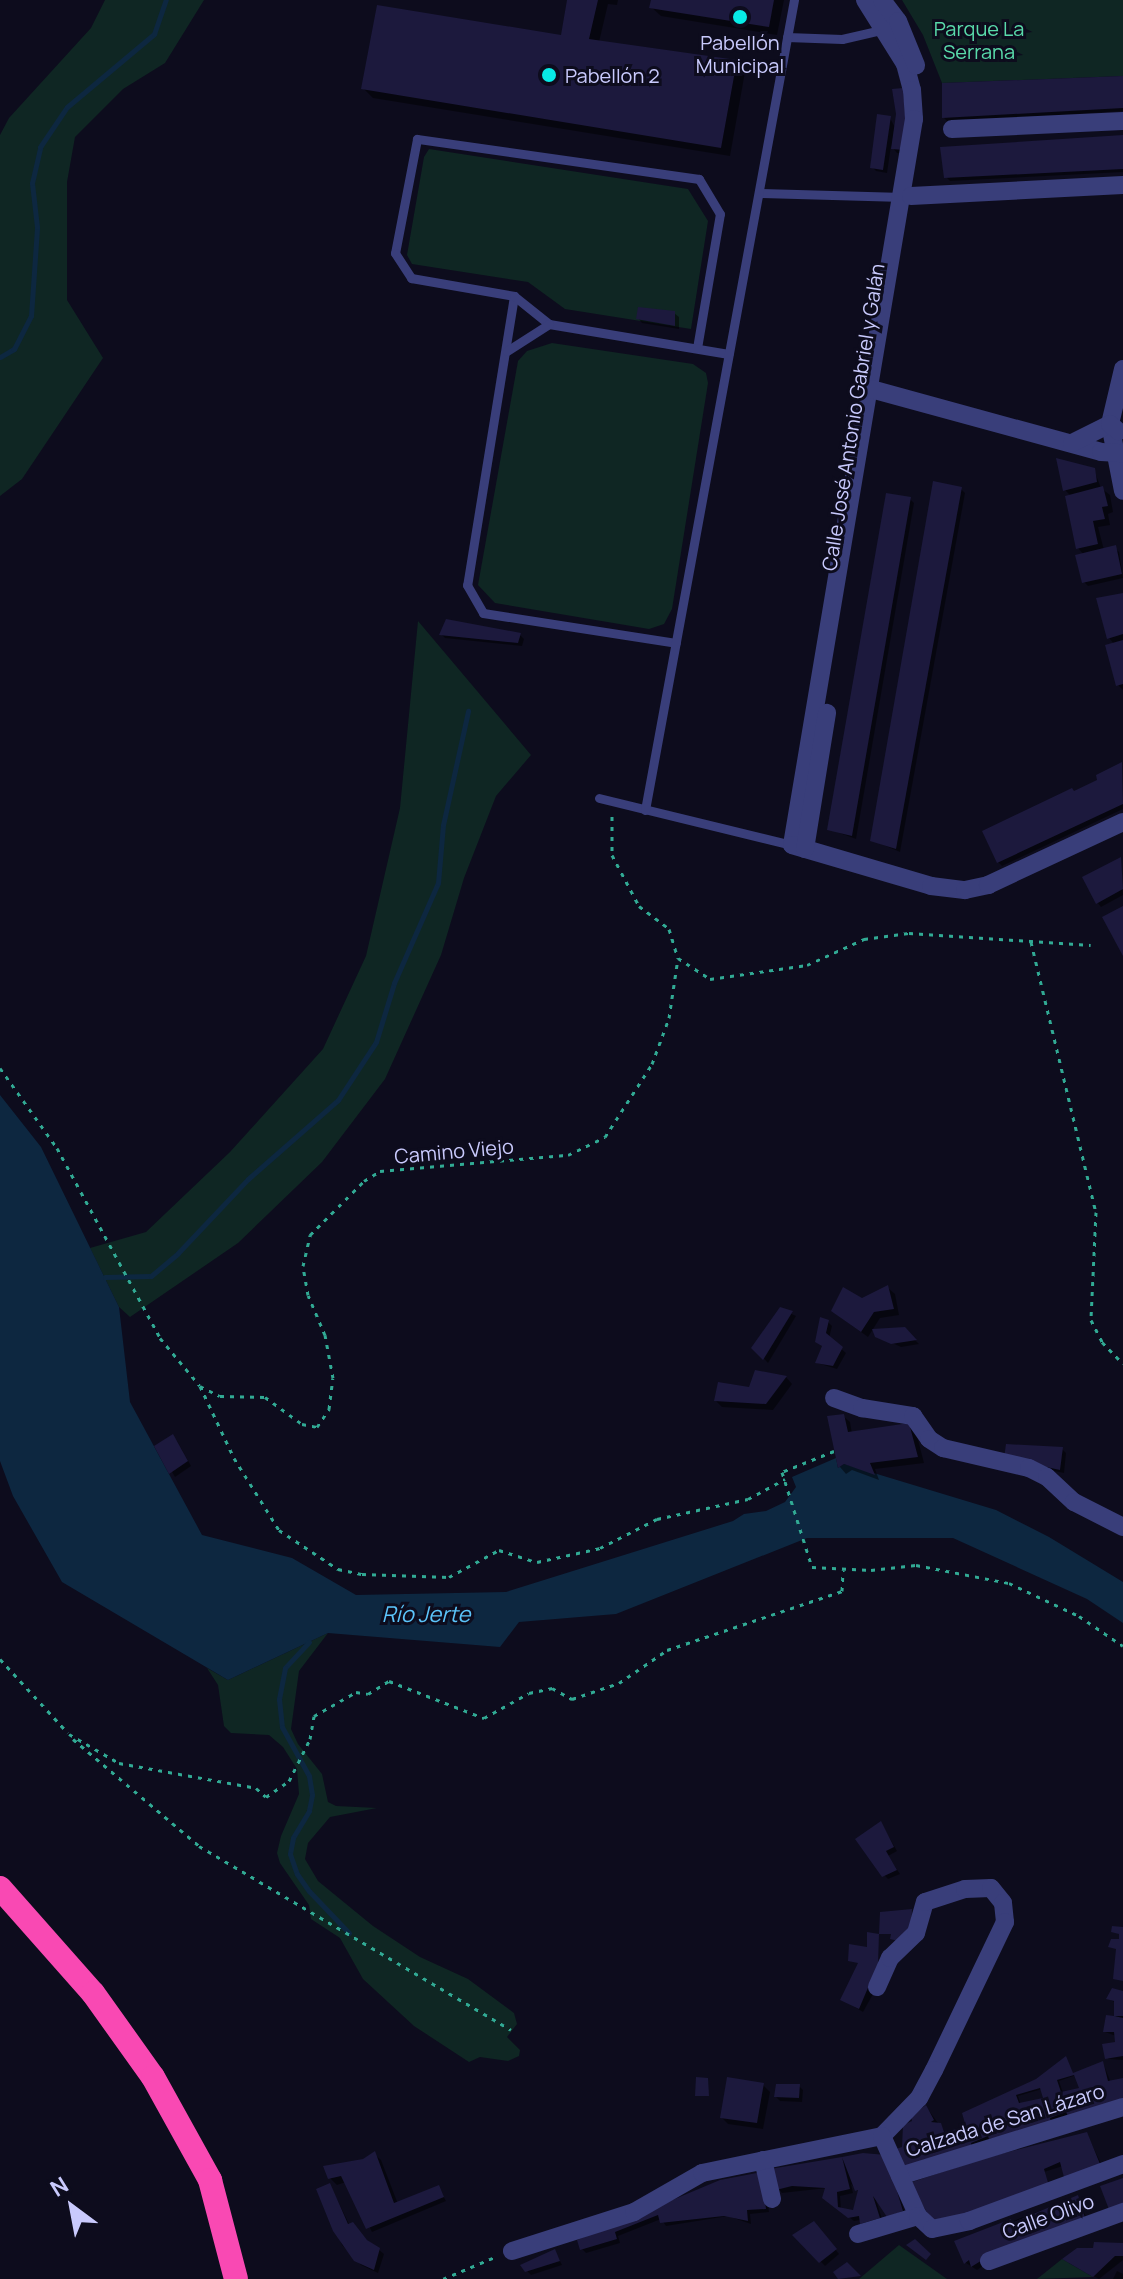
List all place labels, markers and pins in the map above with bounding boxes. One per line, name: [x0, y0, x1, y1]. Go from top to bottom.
marker: Pabellón Municipal: [731, 8, 749, 26]
place label: Pabellón Municipal: [696, 30, 784, 77]
place label: Pabellón 2: [565, 63, 660, 87]
marker: Pabellón 2: [540, 66, 558, 84]

